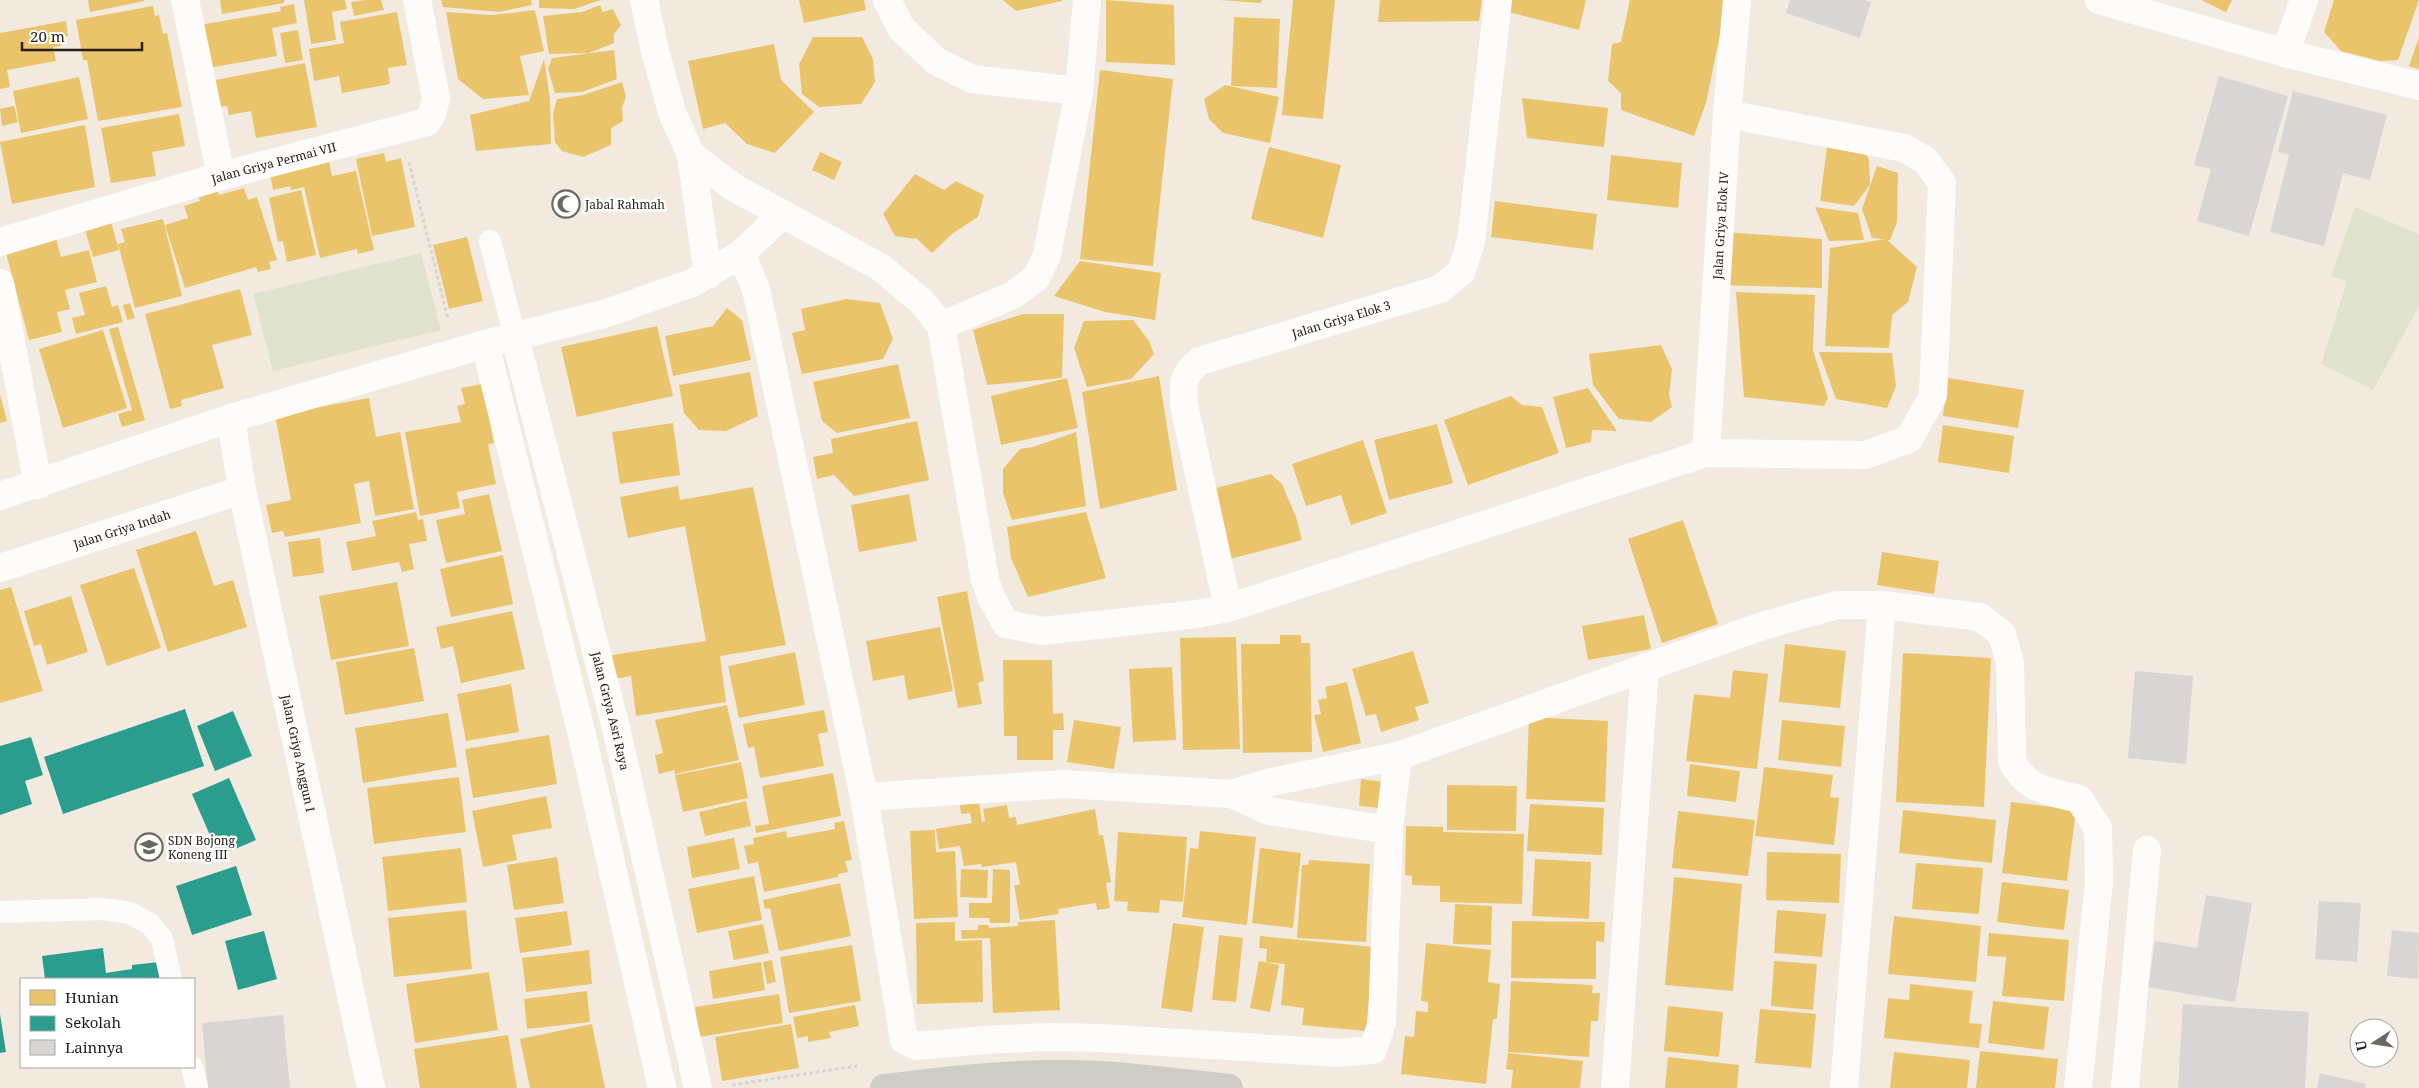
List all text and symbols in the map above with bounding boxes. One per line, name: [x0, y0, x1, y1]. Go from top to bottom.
scale bar: [22, 20, 142, 52]
text: 20 m: [30, 26, 65, 46]
street label: Jalan Griya Permai VII: [208, 138, 338, 187]
street label: Jalan Griya Elok IV: [1708, 170, 1732, 281]
mosque icon: Jabal Rahmah: [551, 189, 581, 219]
place label: Jabal Rahmah: [584, 196, 665, 213]
street label: Jalan Griya Elok 3: [1289, 296, 1393, 342]
street label: Jalan Griya Indah: [70, 505, 173, 553]
street label: Jalan Griya Asri Raya: [588, 649, 634, 772]
street label: Jalan Griya Anggun I: [278, 692, 320, 813]
school or university icon: SDN Bojong Koneng III: [134, 832, 164, 862]
place label: SDN Bojong Koneng III: [168, 832, 236, 863]
legend: [20, 978, 195, 1068]
text: Hunian: [65, 987, 119, 1007]
text: Sekolah: [65, 1012, 121, 1032]
north arrow: [2349, 1018, 2399, 1068]
text: Lainnya: [65, 1037, 124, 1057]
text: U: [2350, 1038, 2371, 1053]

